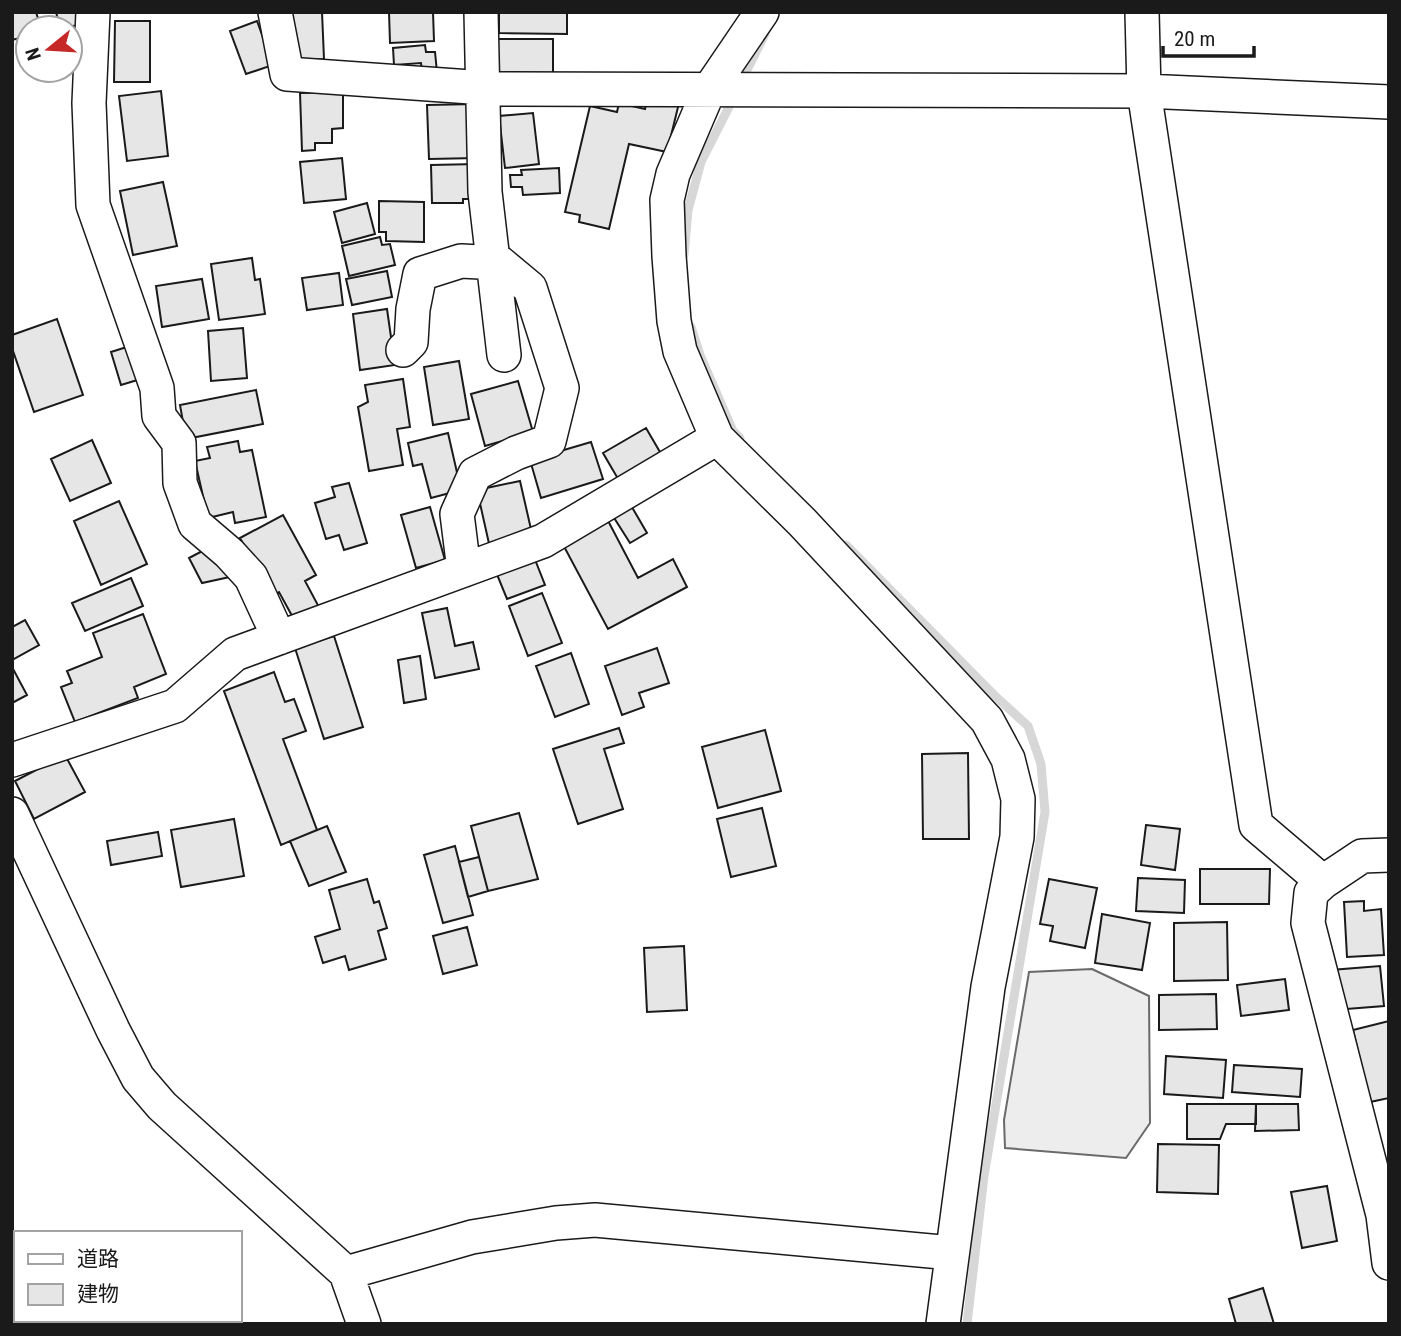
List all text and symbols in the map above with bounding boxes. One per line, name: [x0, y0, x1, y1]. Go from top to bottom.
north arrow: [14, 14, 84, 84]
scale bar: [1163, 14, 1254, 58]
text: 20 m: [1174, 27, 1215, 51]
text: N: [21, 45, 46, 63]
legend: [14, 1231, 242, 1322]
text: 道路: [77, 1247, 119, 1271]
text: 建物: [77, 1282, 119, 1306]

